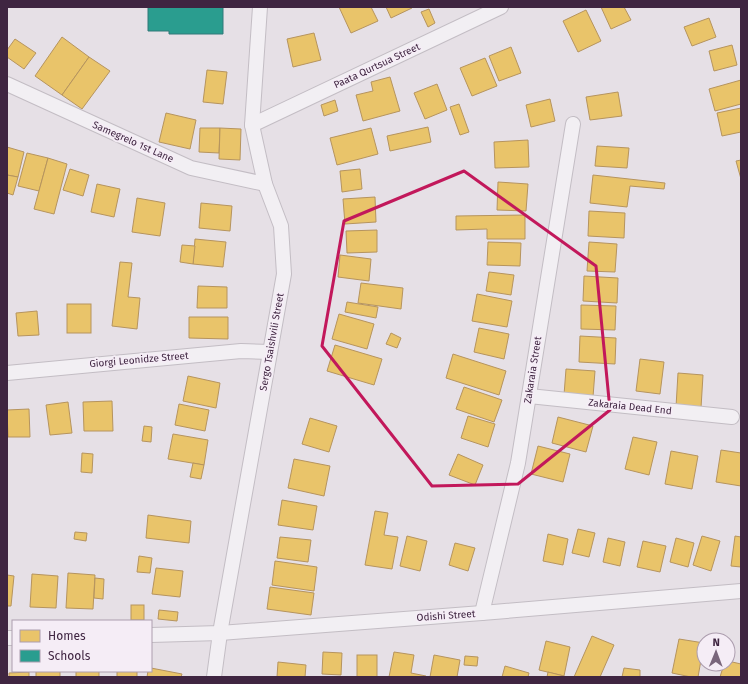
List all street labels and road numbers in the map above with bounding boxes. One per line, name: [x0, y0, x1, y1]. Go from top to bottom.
street label: Paata Qurtsua Street: [332, 41, 422, 91]
street label: Samegrelo 1st Lane: [91, 119, 175, 165]
street label: Sergo Tsaishvili Street: [257, 292, 287, 392]
street label: Zakaraia Street: [522, 335, 544, 404]
street label: Giorgi Leonidze Street: [89, 350, 190, 370]
street label: Zakaraia Dead End: [588, 397, 672, 417]
street label: Odishi Street: [416, 608, 476, 624]

